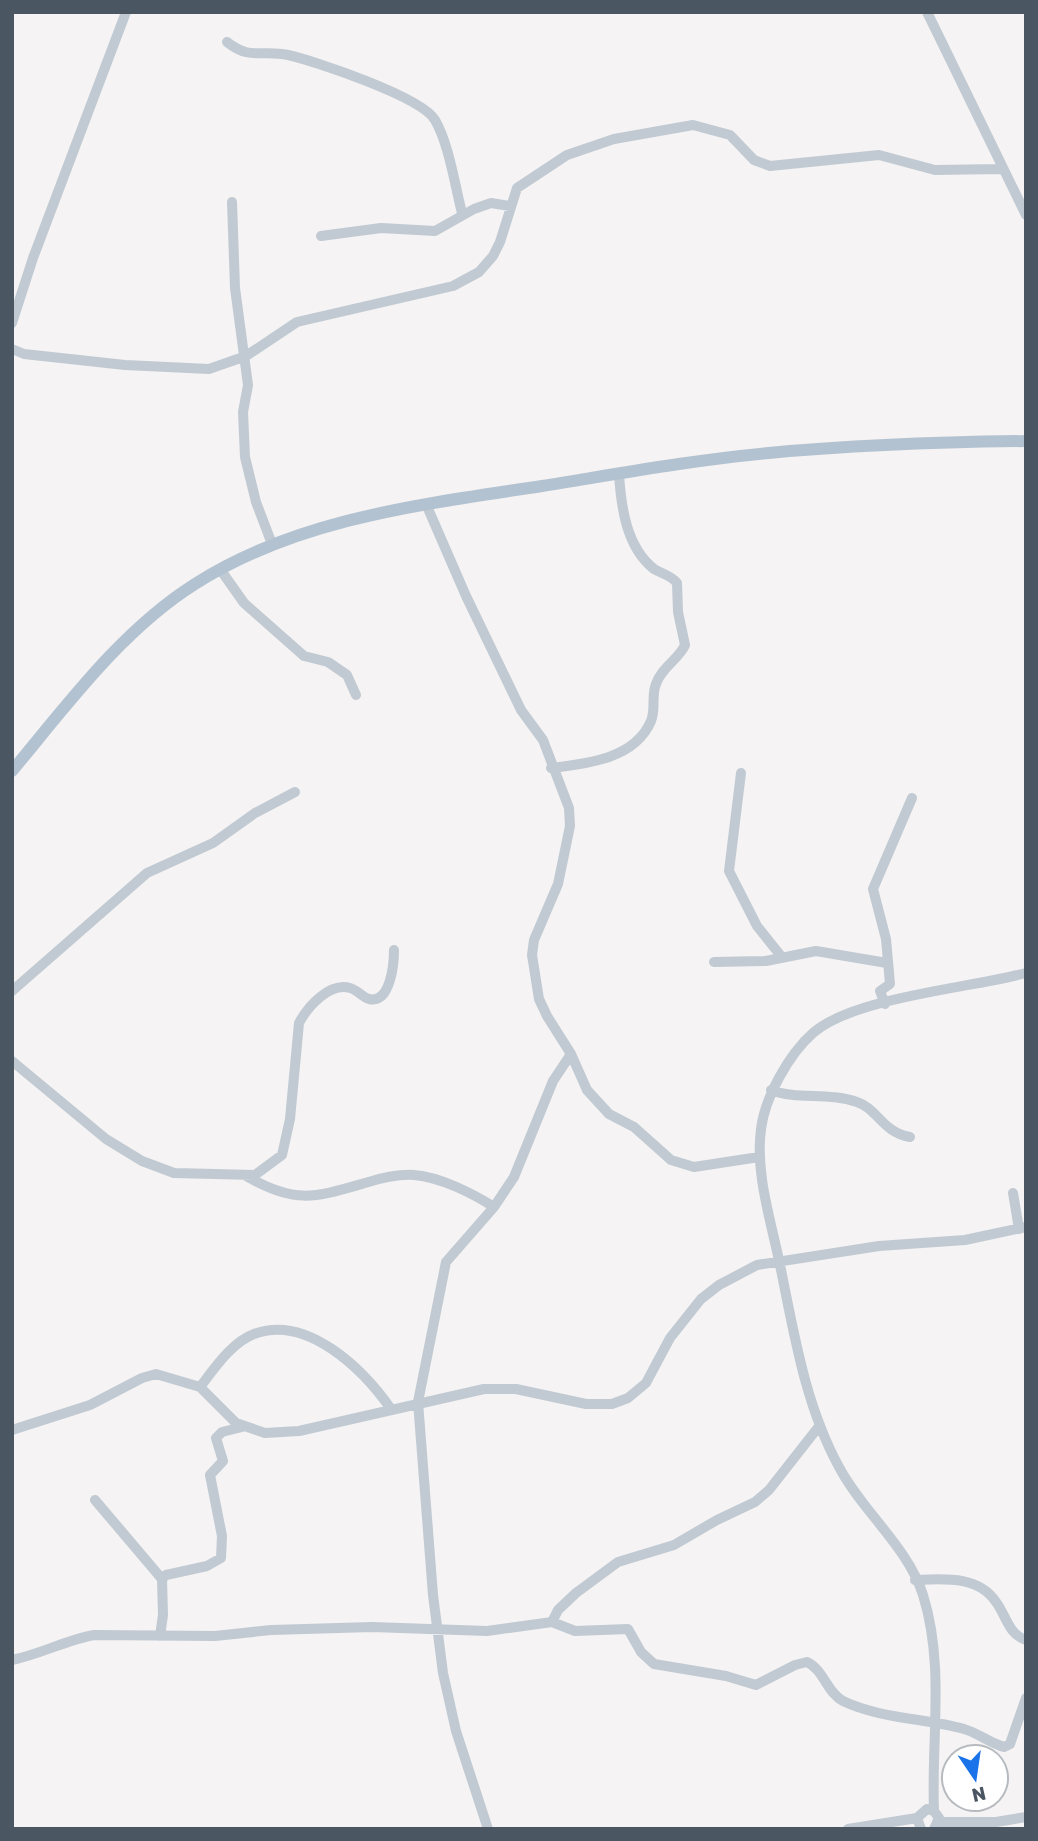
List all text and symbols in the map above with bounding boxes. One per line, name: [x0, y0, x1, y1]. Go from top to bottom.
north arrow: [940, 1743, 1010, 1813]
text: N: [969, 1781, 988, 1807]

